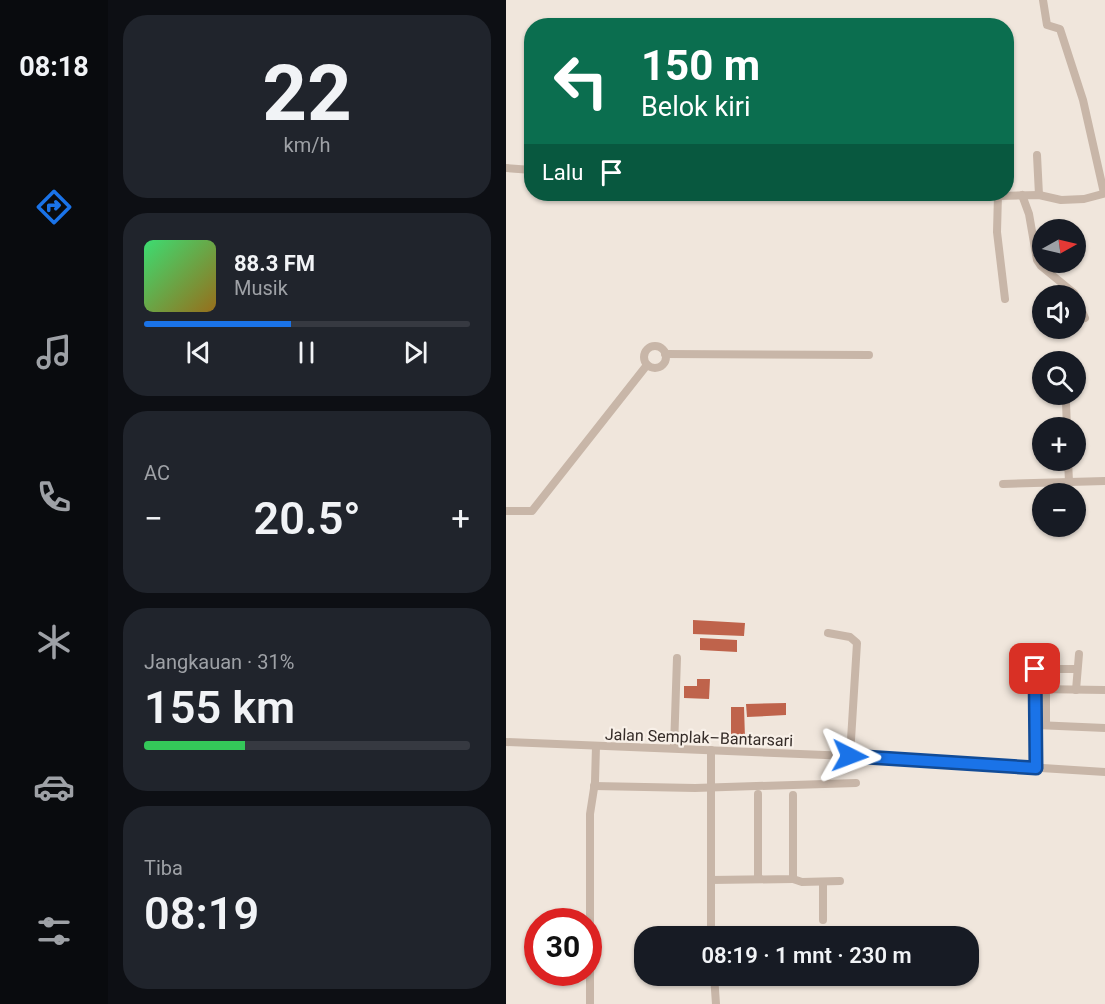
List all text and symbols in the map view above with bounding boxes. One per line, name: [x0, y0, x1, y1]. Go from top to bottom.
text: 150 m: [641, 41, 760, 90]
icon: left: [542, 42, 620, 120]
text: 22: [262, 48, 352, 139]
text: 08:18: [19, 51, 89, 83]
text: Belok kiri: [641, 91, 750, 123]
text: km/h: [284, 133, 330, 157]
icon: arrive: [595, 156, 628, 189]
text: Lalu: [542, 160, 583, 185]
icon: directions: [33, 186, 75, 228]
north arrow: [1032, 219, 1086, 273]
map controls: [1032, 219, 1086, 537]
text: 88.3 FM: [234, 251, 315, 276]
text: Musik: [234, 276, 288, 300]
button: sound: [1032, 285, 1086, 339]
icon: music: [33, 331, 75, 373]
icon: previous: [182, 336, 215, 369]
icon: pause: [290, 336, 323, 369]
icon: next: [399, 336, 432, 369]
button: search: [1032, 351, 1086, 405]
button: +: [1032, 417, 1086, 471]
text: AC: [144, 461, 170, 485]
icon: phone: [33, 476, 75, 518]
button: −: [1032, 483, 1086, 537]
text: 20.5°: [253, 492, 361, 545]
text: −: [144, 499, 163, 538]
text: +: [451, 499, 470, 538]
icon: climate: [33, 621, 75, 663]
pin: [1009, 643, 1060, 694]
text: Jangkauan · 31%: [144, 650, 294, 674]
icon: arrive: [1018, 652, 1051, 685]
text: 155 km: [144, 681, 295, 734]
position arrow: [818, 724, 882, 788]
street label: Jalan Semplak–Bantarsari: [605, 725, 793, 750]
icon: car: [33, 766, 75, 808]
text: Tiba: [144, 856, 183, 880]
text: 08:19: [144, 887, 259, 940]
speed limit sign: 30: [524, 908, 602, 986]
icon: filters: [33, 910, 75, 952]
text: 08:19 · 1 mnt · 230 m: [701, 943, 912, 968]

